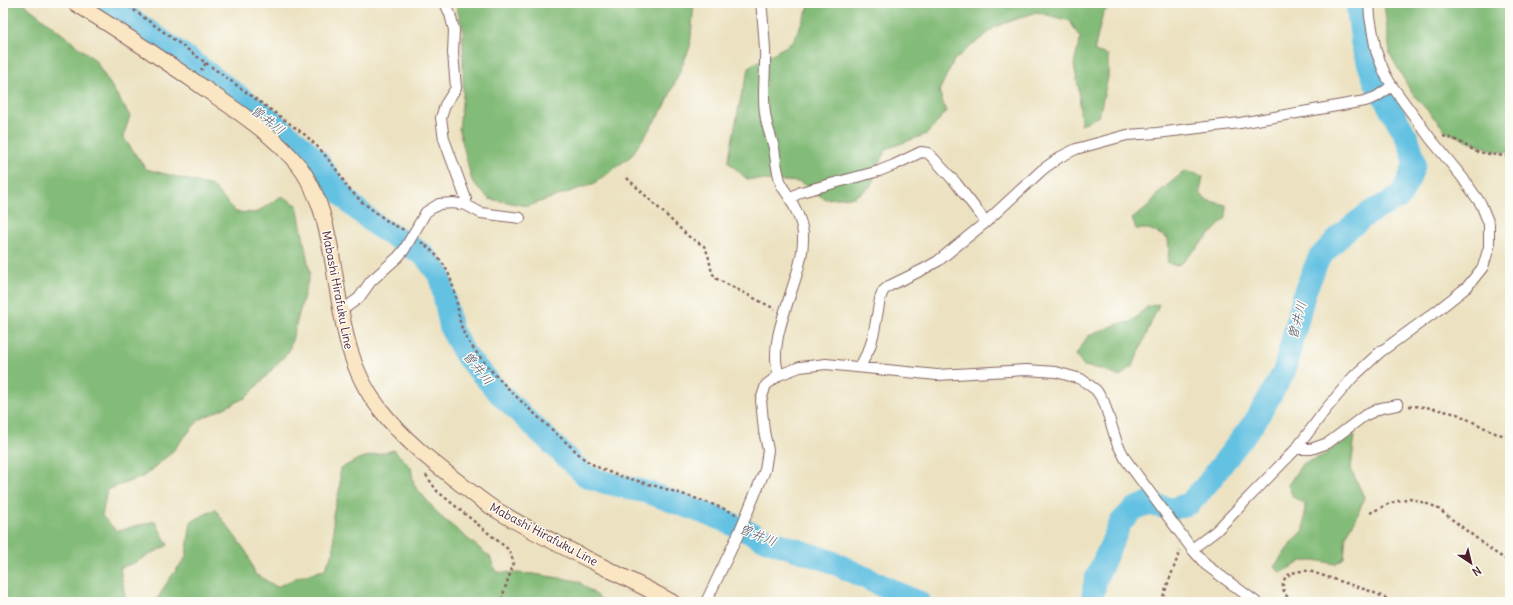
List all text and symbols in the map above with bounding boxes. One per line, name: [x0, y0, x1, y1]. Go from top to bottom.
water label: 曽井川: [247, 101, 289, 139]
street label: Mabashi Hirafuku Line: [319, 229, 357, 351]
water label: 曽井川: [1284, 299, 1310, 341]
water label: 曽井川: [459, 347, 497, 389]
street label: Mabashi Hirafuku Line: [487, 499, 601, 569]
water label: 曽井川: [737, 520, 779, 550]
north arrow: [1451, 543, 1491, 583]
text: N: [1470, 563, 1484, 579]

